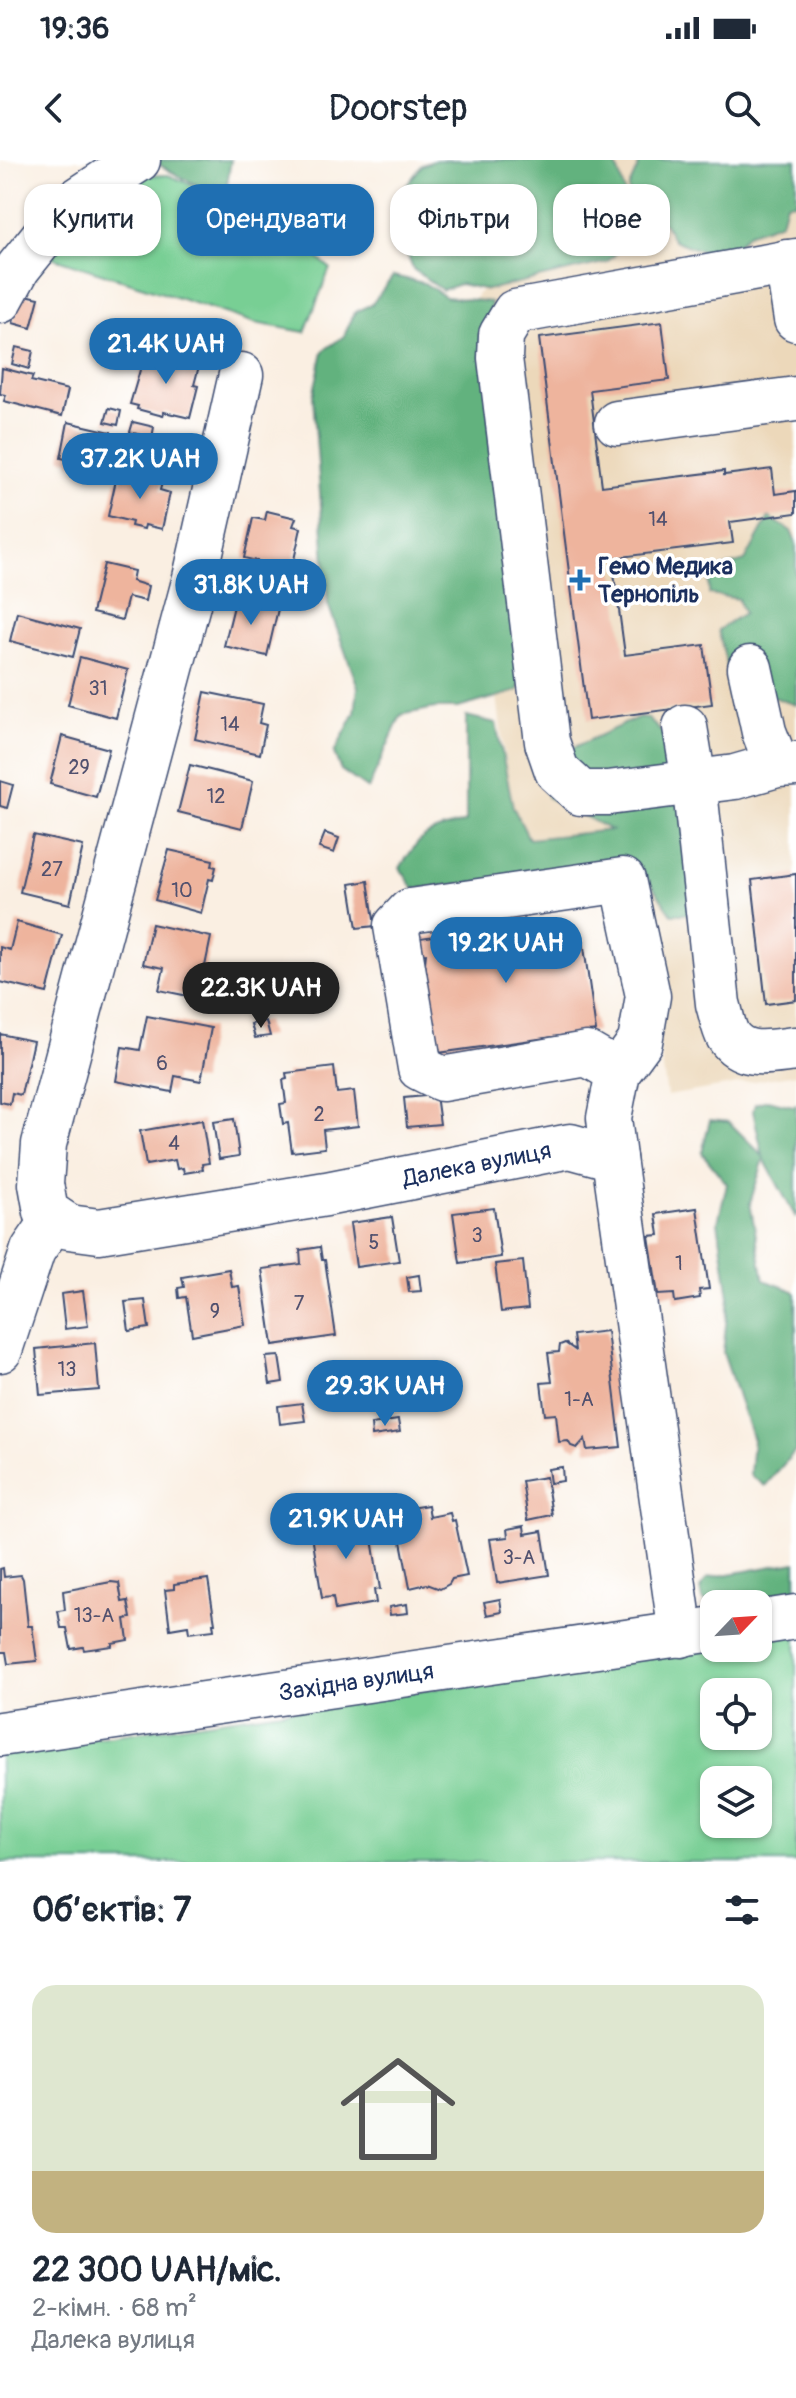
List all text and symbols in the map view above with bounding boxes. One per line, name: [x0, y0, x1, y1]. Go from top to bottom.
text: 19:36: [40, 10, 109, 47]
icon: back: [32, 86, 76, 130]
text: Doorstep: [328, 86, 468, 131]
icon: search: [720, 86, 764, 130]
chip: Купити: [24, 184, 161, 256]
chip: Орендувати: [177, 184, 374, 256]
chip: Фільтри: [390, 184, 537, 256]
chip: Нове: [553, 184, 670, 256]
pin: 21.4K UAH: [74, 318, 258, 386]
text: 21.4K UAH: [107, 328, 225, 360]
pin: 37.2K UAH: [48, 433, 232, 501]
text: 37.2K UAH: [80, 443, 200, 475]
house number: 14: [648, 507, 668, 532]
place label: Гемо Медика Тернопіль: [597, 552, 733, 609]
pin: 31.8K UAH: [159, 559, 343, 627]
text: 31.8K UAH: [193, 569, 309, 601]
marker: Гемо Медика Тернопіль: [569, 569, 591, 591]
house number: 31: [89, 676, 107, 701]
house number: 14: [220, 712, 240, 737]
house number: 29: [68, 755, 90, 780]
house number: 12: [207, 784, 226, 809]
house number: 27: [41, 857, 63, 882]
house number: 10: [171, 878, 193, 903]
pin: 19.2K UAH: [414, 917, 598, 985]
text: 19.2K UAH: [448, 927, 564, 959]
pin: 22.3K UAH: [169, 962, 353, 1030]
text: 22.3K UAH: [200, 972, 322, 1004]
house number: 6: [156, 1051, 168, 1076]
house number: 2: [313, 1102, 325, 1127]
house number: 4: [168, 1131, 180, 1156]
street label: Далека вулиця: [399, 1136, 554, 1194]
house number: 3: [471, 1223, 483, 1248]
house number: 5: [369, 1230, 379, 1255]
house number: 1: [675, 1251, 683, 1276]
house number: 7: [294, 1291, 305, 1316]
house number: 9: [210, 1299, 220, 1324]
house number: 13: [58, 1357, 76, 1382]
pin: 29.3K UAH: [293, 1360, 477, 1428]
text: 29.3K UAH: [325, 1370, 445, 1402]
house number: 1-А: [564, 1387, 594, 1412]
pin: 21.9K UAH: [254, 1493, 438, 1561]
text: 21.9K UAH: [288, 1503, 404, 1535]
house number: 3-А: [503, 1545, 535, 1570]
north arrow: [700, 1590, 772, 1662]
map controls: [700, 1590, 772, 1838]
house number: 13-А: [74, 1603, 114, 1628]
street label: Західна вулиця: [277, 1656, 436, 1708]
button: locate: [700, 1678, 772, 1750]
button: layers: [700, 1766, 772, 1838]
icon: filters: [720, 1888, 764, 1932]
text: Об’єктів: 7: [32, 1889, 191, 1932]
icon: home: [326, 2037, 470, 2181]
text: 22 300 UAH/міс.: [32, 2249, 282, 2292]
text: 2-кімн. · 68 m²: [32, 2292, 197, 2324]
text: Далека вулиця: [32, 2324, 195, 2356]

